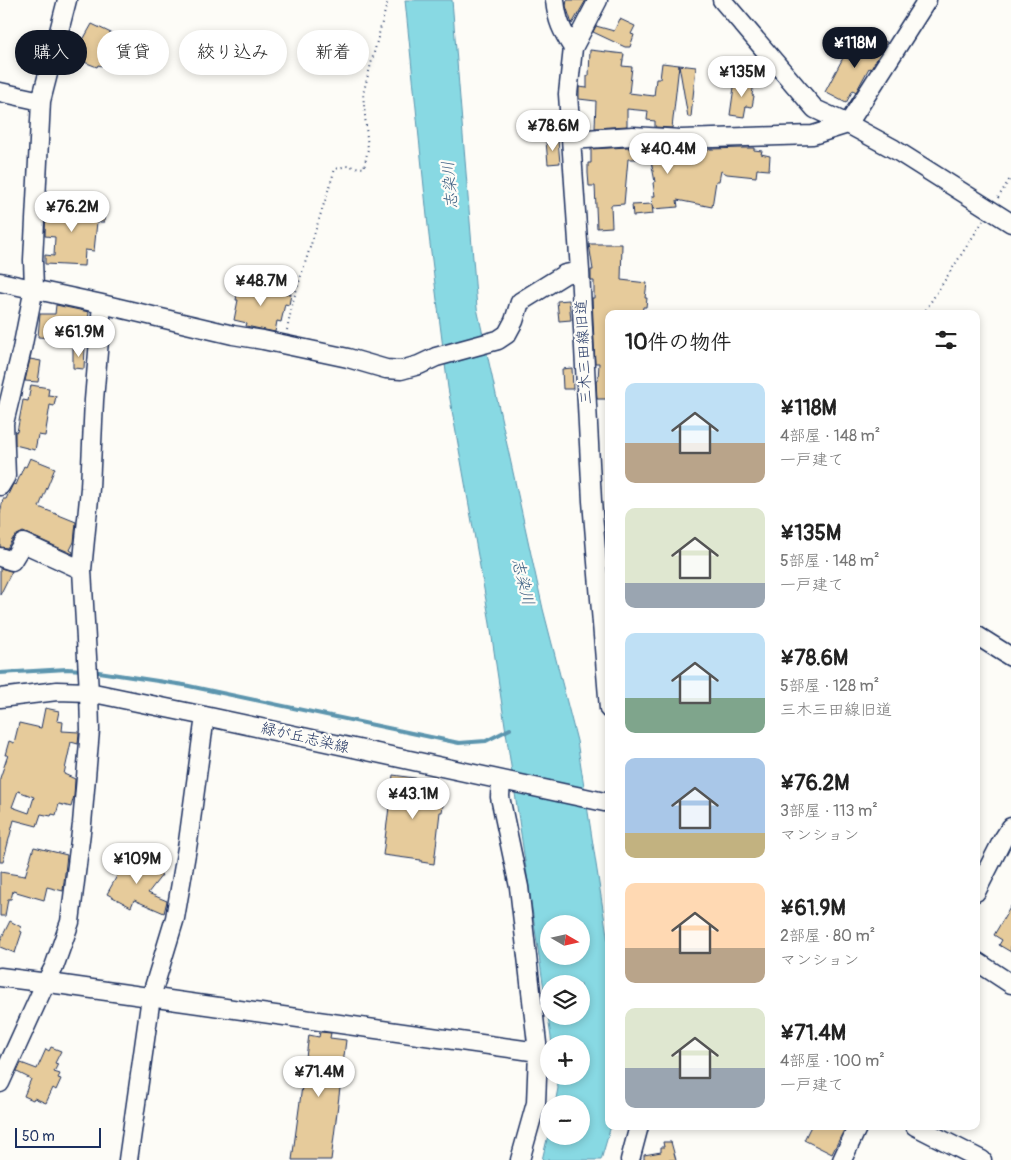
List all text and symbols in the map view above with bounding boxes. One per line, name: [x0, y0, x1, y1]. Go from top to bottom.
pin: ¥118M: [820, 27, 890, 69]
chip: 購入: [15, 30, 87, 75]
chip: 賃貸: [97, 30, 169, 75]
chip: 絞り込み: [179, 30, 287, 75]
chip: 新着: [297, 30, 369, 75]
text: ¥118M: [833, 33, 877, 53]
pin: ¥135M: [707, 56, 777, 98]
text: ¥135M: [719, 62, 765, 82]
pin: ¥78.6M: [512, 110, 594, 152]
text: ¥78.6M: [527, 116, 579, 136]
pin: ¥40.4M: [627, 132, 709, 175]
text: ¥40.4M: [640, 139, 696, 159]
water label: 志染川: [438, 160, 462, 210]
pin: ¥76.2M: [31, 190, 113, 233]
text: ¥76.2M: [46, 197, 98, 217]
pin: ¥48.7M: [220, 264, 302, 307]
text: ¥48.7M: [235, 271, 287, 291]
street label: 三木三田線旧道: [572, 299, 596, 405]
pin: ¥61.9M: [38, 316, 120, 358]
text: ¥61.9M: [54, 322, 104, 342]
icon: filters: [932, 326, 960, 354]
text: 10件の物件: [625, 329, 732, 356]
text: ¥118M: [780, 395, 837, 422]
icon: home: [665, 403, 725, 463]
text: 4部屋 · 148 m²: [780, 426, 880, 446]
text: 一戸建て: [780, 450, 844, 470]
text: ¥135M: [780, 520, 841, 547]
icon: home: [665, 528, 725, 588]
text: 5部屋 · 148 m²: [780, 551, 880, 571]
water label: 志染川: [507, 556, 539, 608]
text: 一戸建て: [780, 575, 844, 595]
text: ¥78.6M: [780, 645, 848, 672]
icon: home: [665, 653, 725, 713]
text: 5部屋 · 128 m²: [780, 676, 879, 696]
text: 三木三田線旧道: [780, 700, 892, 720]
street label: 緑が丘志染線: [259, 719, 351, 757]
text: ¥76.2M: [780, 770, 849, 797]
pin: ¥43.1M: [372, 778, 454, 820]
icon: home: [665, 778, 725, 838]
text: ¥43.1M: [388, 784, 438, 804]
text: 3部屋 · 113 m²: [780, 801, 878, 821]
text: マンション: [780, 825, 859, 845]
pin: ¥109M: [102, 842, 172, 885]
text: ¥109M: [113, 849, 161, 869]
text: ¥61.9M: [780, 895, 846, 922]
icon: home: [665, 903, 725, 963]
north arrow: [540, 915, 590, 965]
map controls: [540, 915, 590, 1145]
text: 2部屋 · 80 m²: [780, 926, 875, 946]
text: マンション: [780, 950, 859, 970]
button: layers: [540, 975, 590, 1025]
text: ¥71.4M: [780, 1020, 846, 1047]
icon: home: [665, 1028, 725, 1088]
button: +: [540, 1035, 590, 1085]
text: 4部屋 · 100 m²: [780, 1051, 885, 1071]
pin: ¥71.4M: [278, 1056, 360, 1098]
text: ¥71.4M: [294, 1062, 344, 1082]
text: 一戸建て: [780, 1075, 844, 1095]
button: −: [540, 1095, 590, 1145]
scale bar: [15, 1125, 101, 1148]
text: 50 m: [22, 1128, 55, 1145]

